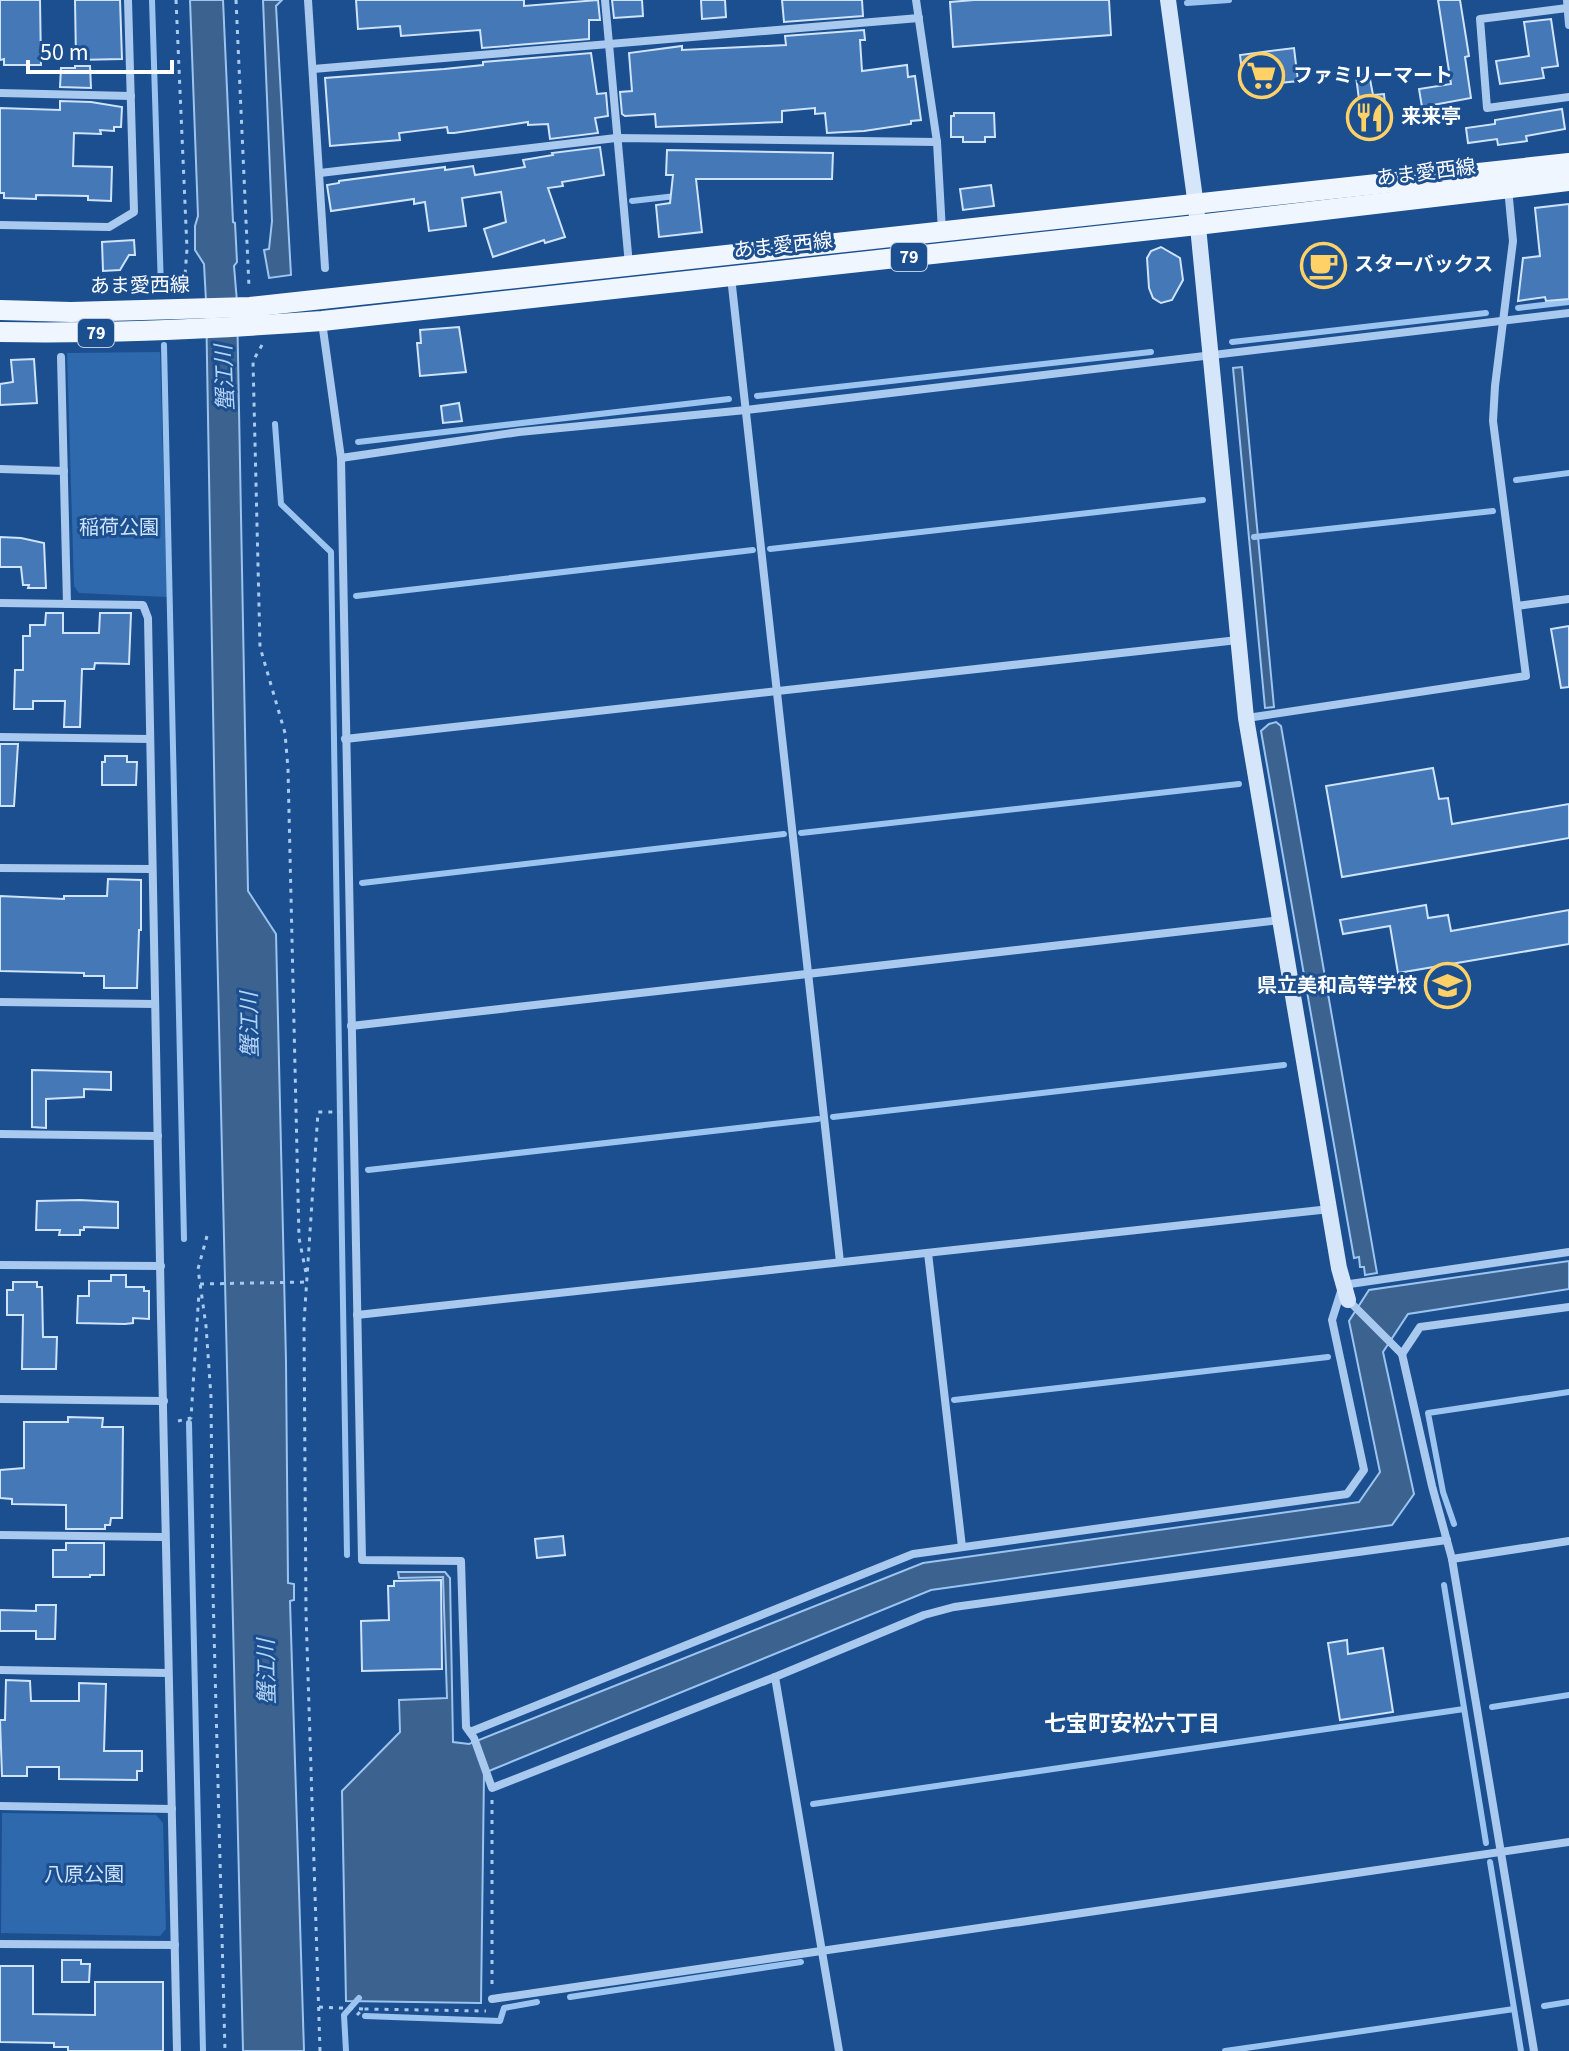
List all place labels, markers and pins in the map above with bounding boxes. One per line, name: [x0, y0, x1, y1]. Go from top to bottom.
supermarket icon: ファミリーマート: [1238, 52, 1286, 100]
place label: ファミリーマート: [1293, 62, 1453, 90]
restaurant icon: 来来亭: [1346, 93, 1394, 141]
place label: 来来亭: [1401, 103, 1461, 131]
cafe icon: スターバックス: [1299, 241, 1347, 289]
place label: スターバックス: [1354, 251, 1493, 279]
school or university icon: 県立美和高等学校: [1424, 962, 1472, 1010]
place label: 県立美和高等学校: [1257, 972, 1417, 1000]

